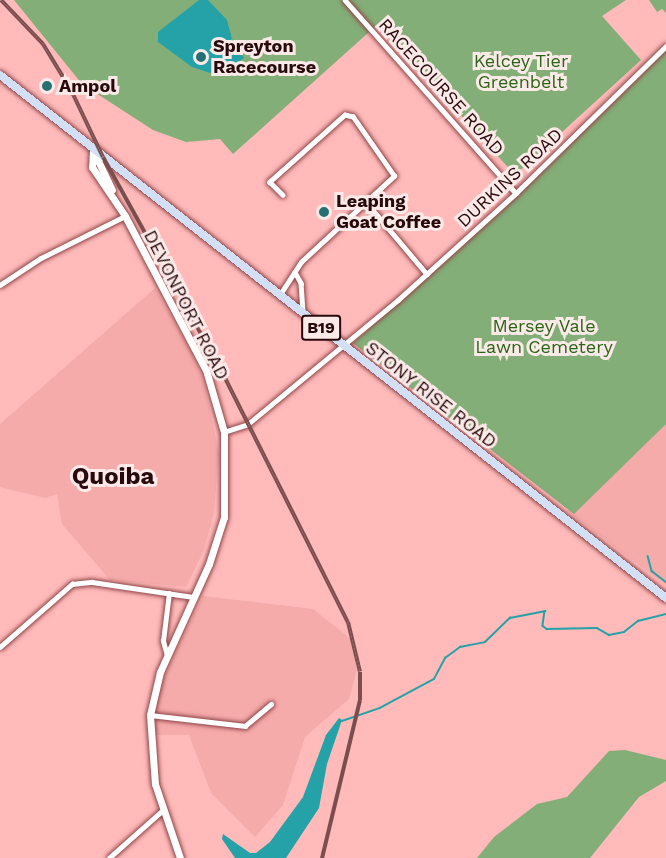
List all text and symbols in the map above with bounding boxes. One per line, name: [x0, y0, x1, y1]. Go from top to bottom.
street label: RACECOURSE ROAD: [374, 14, 508, 160]
place label: Spreyton Racecourse: [213, 36, 316, 78]
marker: Spreyton Racecourse: [194, 50, 208, 64]
park label: Kelcey Tier Greenbelt: [473, 51, 569, 94]
place label: Ampol: [59, 75, 116, 97]
marker: Ampol: [40, 79, 54, 93]
street label: DURKINS ROAD: [453, 124, 567, 232]
place label: Leaping Goat Coffee: [336, 191, 441, 234]
marker: Leaping Goat Coffee: [317, 205, 331, 219]
street label: DEVONPORT ROAD: [139, 226, 233, 384]
road number: B19: [300, 315, 342, 341]
park label: Mersey Vale Lawn Cemetery: [475, 316, 613, 358]
street label: STONY RISE ROAD: [361, 337, 501, 453]
district label: Quoiba: [72, 463, 154, 491]

